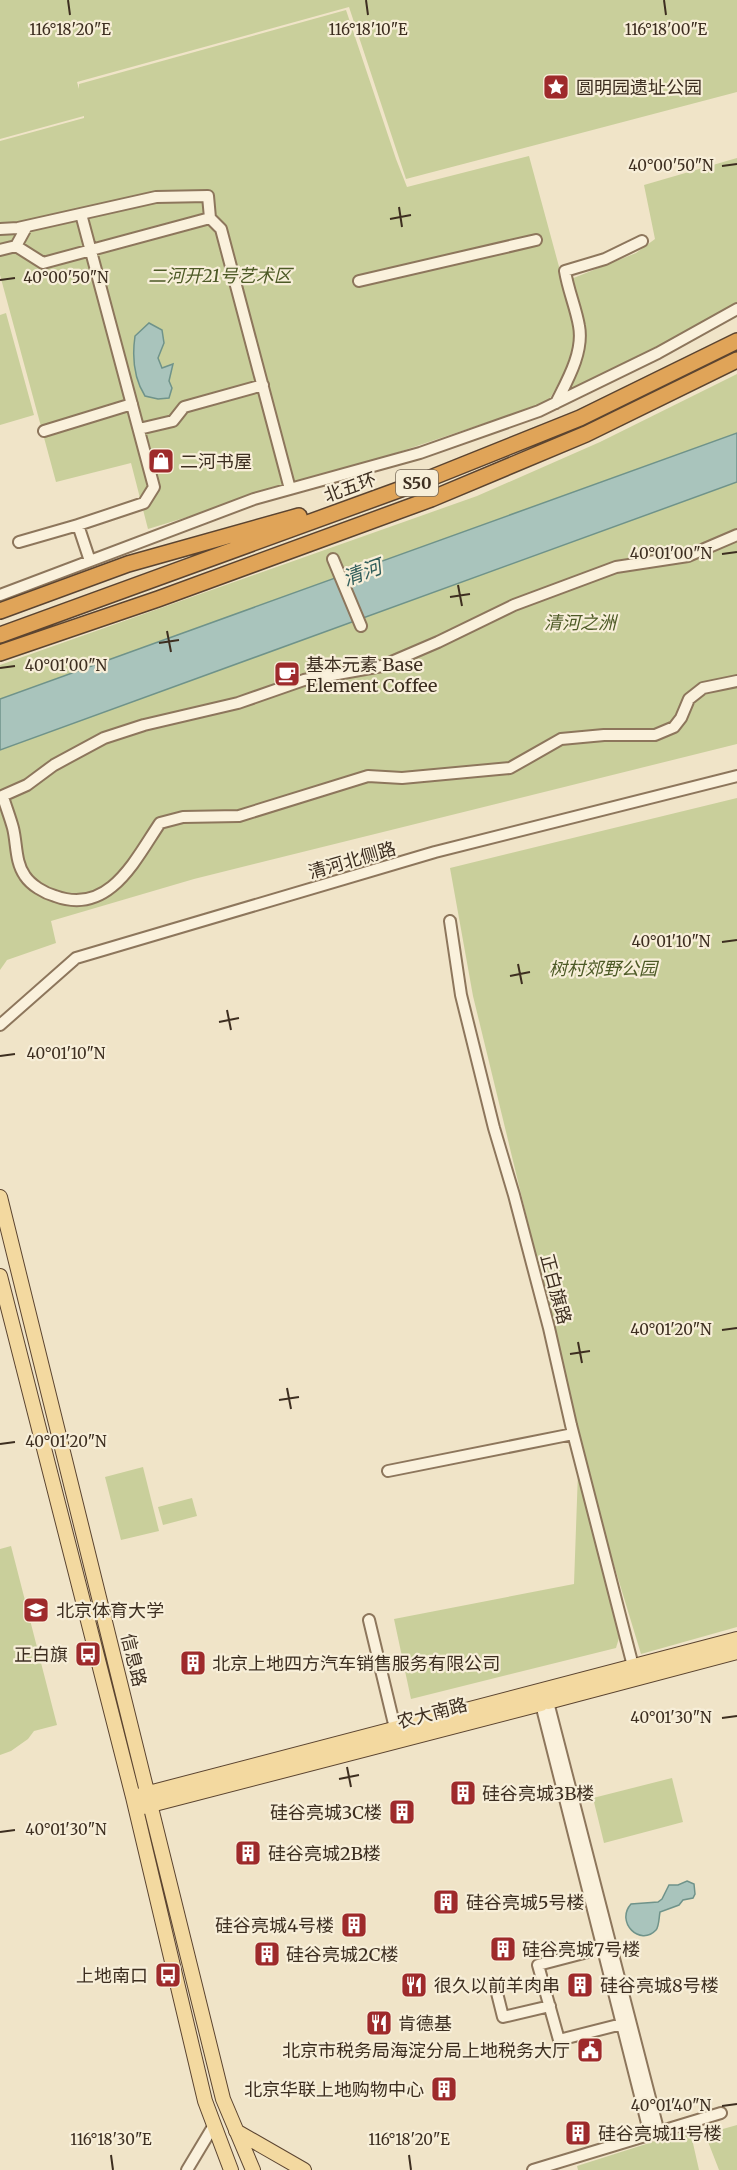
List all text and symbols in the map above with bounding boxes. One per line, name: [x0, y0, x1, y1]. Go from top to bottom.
text: 116°18'20"E: [29, 20, 111, 39]
text: 116°18'10"E: [329, 20, 408, 39]
text: 116°18'00"E: [625, 20, 708, 39]
place icon: 圆明园遗址公园: [541, 72, 571, 102]
place label: 圆明园遗址公园: [576, 76, 702, 99]
text: 40°00'50"N: [628, 156, 714, 175]
park label: 二河开21号艺术区: [148, 264, 295, 287]
text: 40°00'50"N: [23, 268, 109, 287]
shop icon: 二河书屋: [146, 446, 176, 476]
place label: 二河书屋: [180, 450, 252, 473]
street label: 北五环: [321, 467, 379, 507]
road number: S50: [396, 470, 438, 496]
text: 40°01'00"N: [630, 544, 713, 563]
water label: 清河: [339, 552, 389, 591]
park label: 清河之洲: [544, 611, 619, 634]
place label: 基本元素 Base Element Coffee: [306, 653, 437, 697]
text: 40°01'00"N: [25, 656, 108, 675]
cafe icon: 基本元素 Base Element Coffee: [272, 659, 302, 689]
street label: 清河北侧路: [306, 837, 398, 883]
text: 40°01'10"N: [632, 932, 711, 951]
park label: 树村郊野公园: [549, 957, 660, 980]
text: 40°01'10"N: [27, 1044, 106, 1063]
street label: 正白旗路: [536, 1251, 576, 1327]
text: 40°01'20"N: [630, 1320, 712, 1339]
text: 40°01'20"N: [25, 1432, 107, 1451]
school or university icon: 北京体育大学: [21, 1595, 51, 1625]
place label: 北京体育大学: [56, 1599, 164, 1622]
street label: 信息路: [116, 1631, 152, 1689]
bus stop icon: 正白旗: [73, 1639, 103, 1669]
place label: 正白旗: [14, 1643, 68, 1666]
building icon: 北京上地四方汽车销售服务有限公司: [178, 1648, 208, 1678]
place label: 北京上地四方汽车销售服务有限公司: [212, 1652, 500, 1675]
street label: 农大南路: [394, 1693, 470, 1733]
text: 40°01'30"N: [630, 1708, 712, 1727]
building icon: 硅谷亮城3B楼: [448, 1778, 478, 1808]
place label: 硅谷亮城3B楼: [482, 1782, 594, 1805]
building icon: 硅谷亮城3C楼: [387, 1797, 417, 1827]
place label: 硅谷亮城3C楼: [270, 1801, 382, 1824]
text: 40°01'30"N: [25, 1820, 107, 1839]
building icon: 硅谷亮城2B楼: [233, 1838, 263, 1868]
place label: 硅谷亮城2B楼: [268, 1842, 381, 1865]
building icon: 硅谷亮城5号楼: [431, 1887, 461, 1917]
place label: 硅谷亮城5号楼: [466, 1891, 585, 1914]
building icon: 硅谷亮城4号楼: [339, 1910, 369, 1940]
place label: 硅谷亮城4号楼: [215, 1914, 334, 1937]
building icon: 硅谷亮城7号楼: [488, 1934, 518, 1964]
place label: 硅谷亮城7号楼: [522, 1938, 640, 1961]
building icon: 硅谷亮城2C楼: [252, 1939, 282, 1969]
place label: 硅谷亮城2C楼: [286, 1943, 398, 1966]
bus stop icon: 上地南口: [153, 1960, 183, 1990]
place label: 上地南口: [76, 1964, 148, 1987]
restaurant icon: 很久以前羊肉串: [399, 1970, 429, 2000]
building icon: 硅谷亮城8号楼: [565, 1970, 595, 2000]
place label: 很久以前羊肉串: [434, 1974, 560, 1997]
place label: 硅谷亮城8号楼: [600, 1974, 719, 1997]
restaurant icon: 肯德基: [364, 2008, 394, 2038]
place label: 肯德基: [398, 2012, 452, 2035]
public building icon: 北京市税务局海淀分局上地税务大厅: [575, 2035, 605, 2065]
place label: 北京市税务局海淀分局上地税务大厅: [282, 2039, 570, 2062]
building icon: 北京华联上地购物中心: [429, 2074, 459, 2104]
place label: 北京华联上地购物中心: [244, 2078, 424, 2101]
text: 40°01'40"N: [631, 2096, 712, 2115]
building icon: 硅谷亮城11号楼: [563, 2118, 593, 2148]
place label: 硅谷亮城11号楼: [598, 2122, 722, 2145]
text: 116°18'30"E: [70, 2130, 152, 2149]
text: 116°18'20"E: [368, 2130, 450, 2149]

